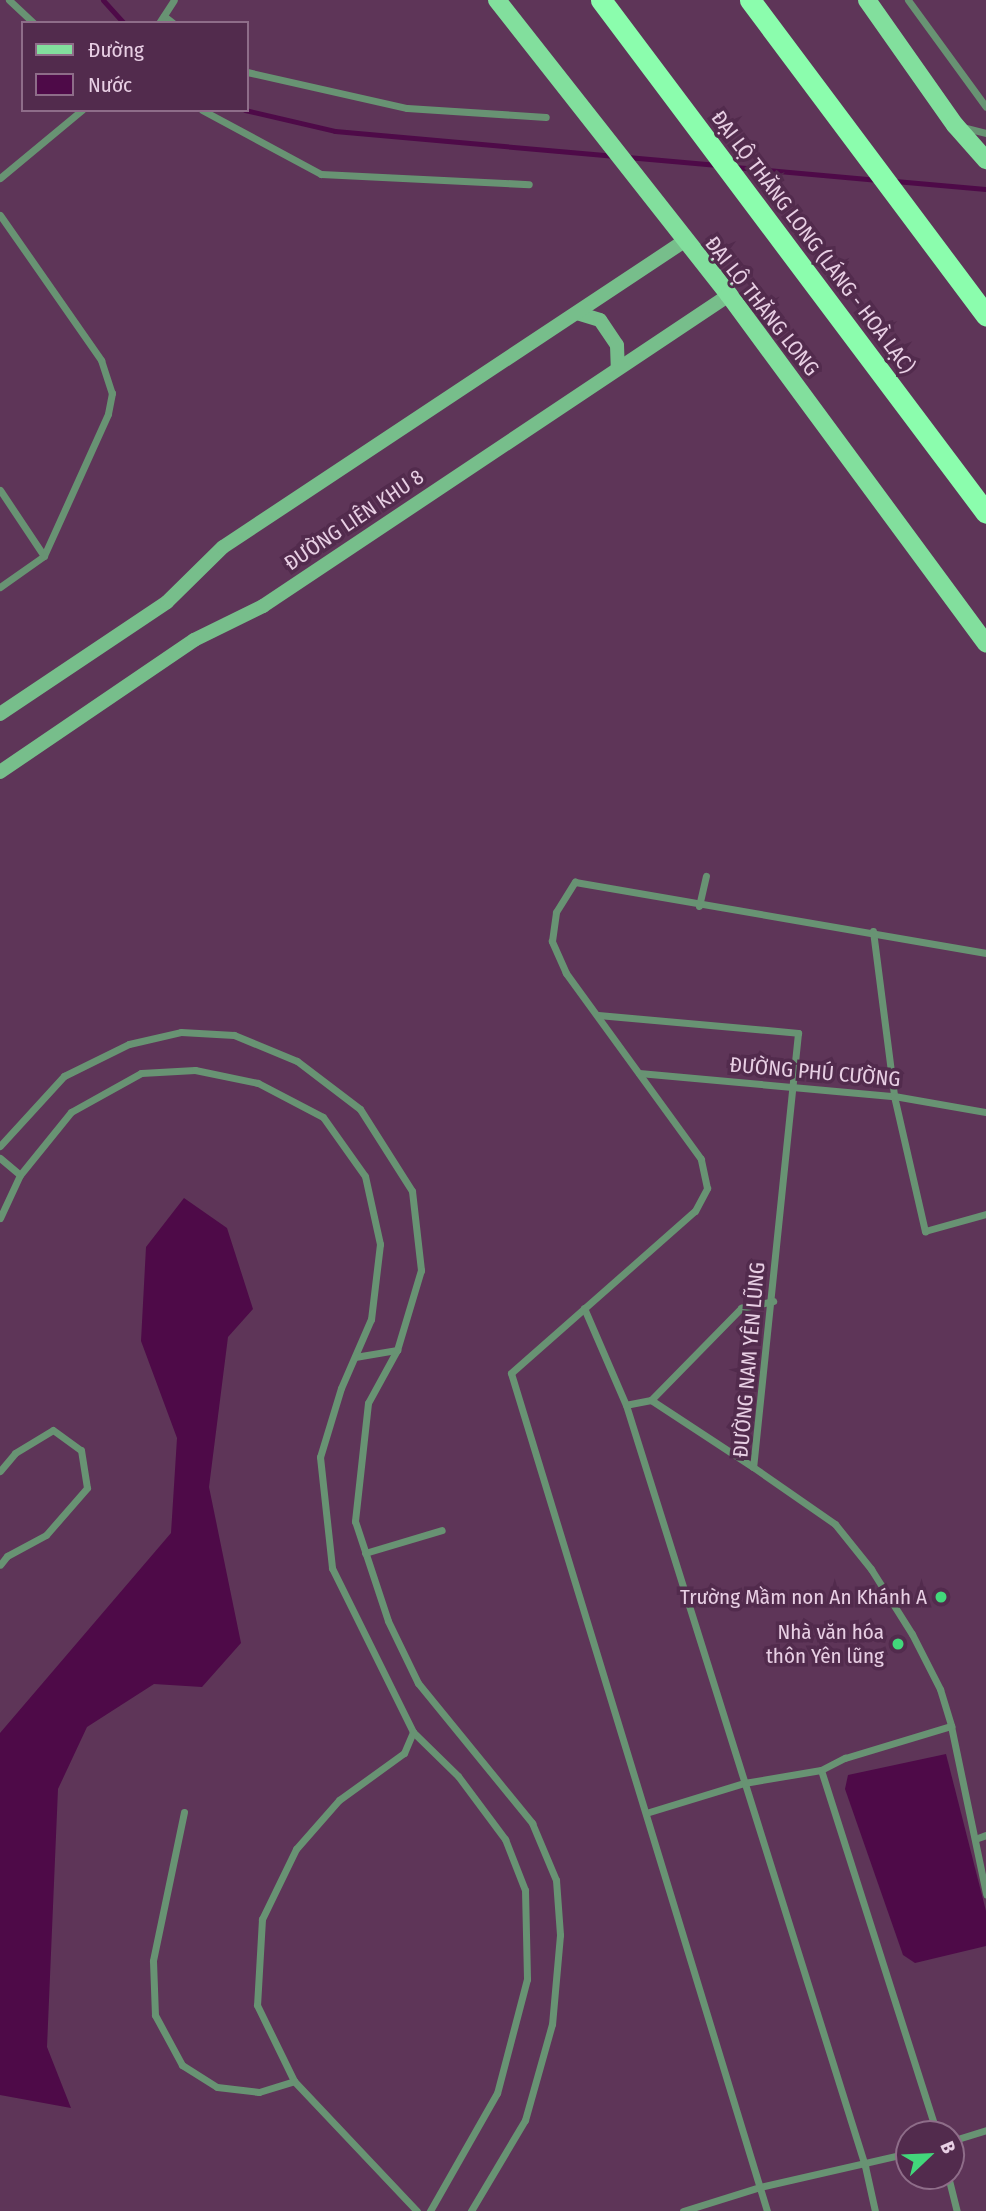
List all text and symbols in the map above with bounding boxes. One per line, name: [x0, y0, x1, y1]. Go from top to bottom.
legend: [21, 21, 248, 112]
text: Đường: [88, 37, 144, 63]
text: Nước: [88, 72, 132, 98]
street label: ĐẠI LỘ THĂNG LONG (LÁNG - HOÀ LẠC): [706, 106, 920, 378]
street label: ĐẠI LỘ THĂNG LONG: [700, 231, 824, 381]
street label: ĐƯỜNG LIÊN KHU 8: [280, 464, 428, 576]
street label: ĐƯỜNG PHÚ CƯỜNG: [729, 1052, 901, 1092]
street label: ĐƯỜNG NAM YÊN LŨNG: [728, 1261, 770, 1459]
place label: Trường Mầm non An Khánh A: [680, 1584, 927, 1610]
marker: Trường Mầm non An Khánh A: [933, 1589, 949, 1605]
place label: Nhà văn hóa thôn Yên lũng: [766, 1619, 884, 1669]
marker: Nhà văn hóa thôn Yên lũng: [890, 1636, 906, 1652]
north arrow: [895, 2120, 965, 2190]
text: B: [935, 2138, 961, 2157]

